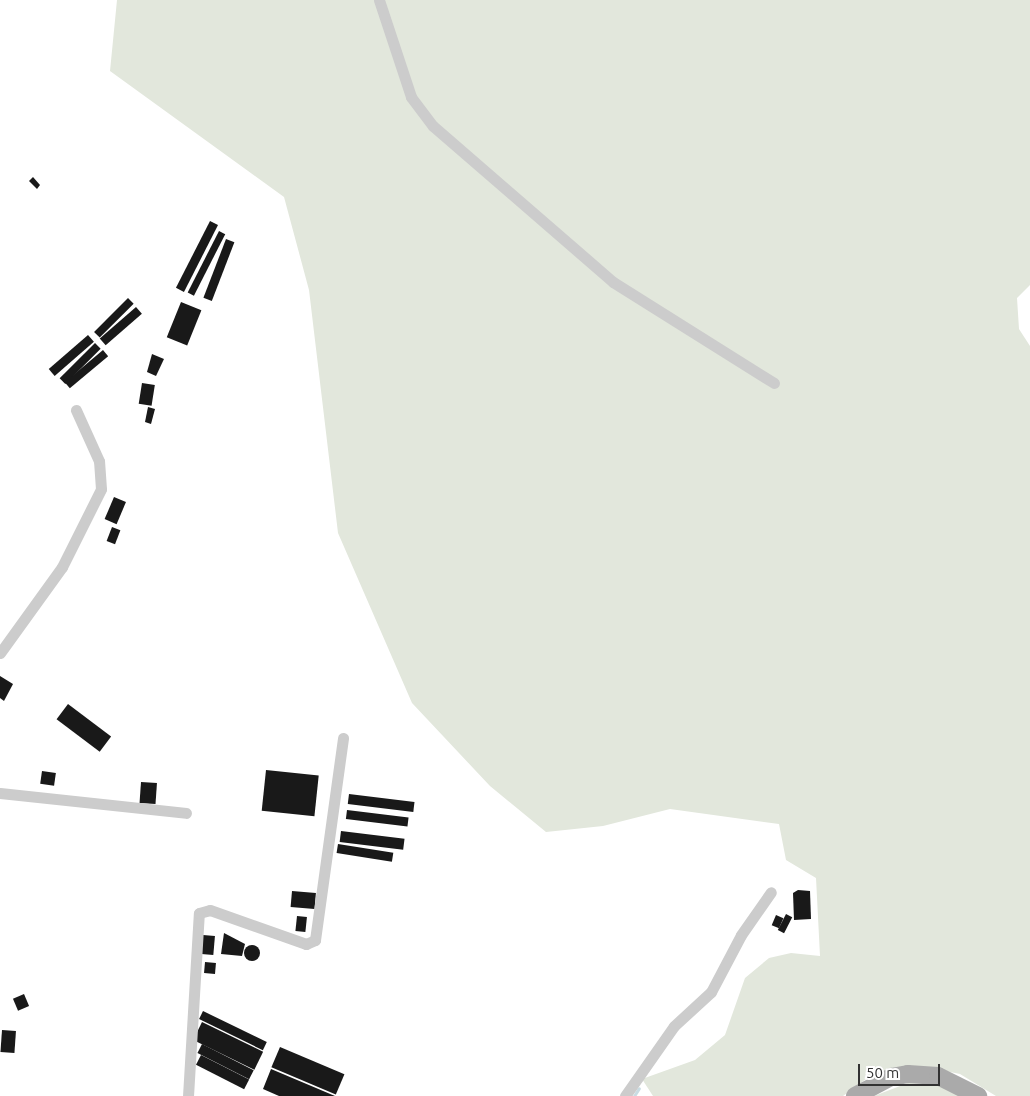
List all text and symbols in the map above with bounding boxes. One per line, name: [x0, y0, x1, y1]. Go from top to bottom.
scale bar: [860, 1054, 942, 1086]
text: 50 m: [866, 1064, 899, 1081]

